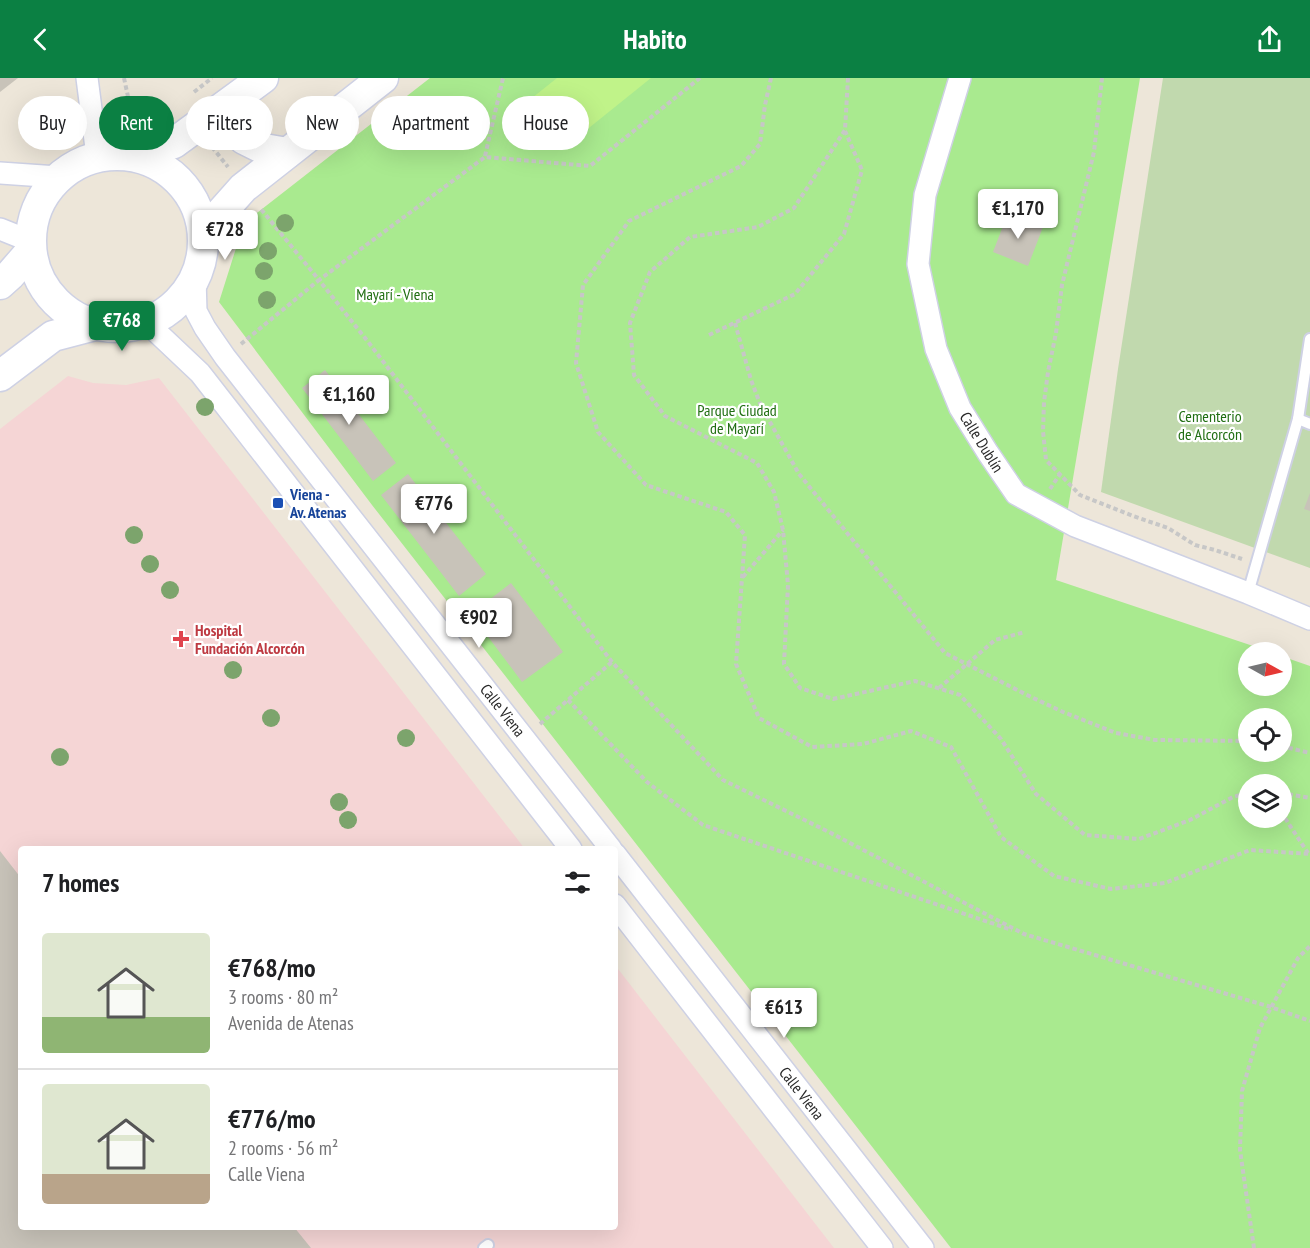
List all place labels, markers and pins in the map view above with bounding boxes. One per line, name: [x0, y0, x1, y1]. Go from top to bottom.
pin: €1,170: [969, 189, 1067, 240]
pin: €728: [189, 210, 261, 261]
pin: €768: [86, 301, 158, 352]
pin: €1,160: [300, 375, 398, 426]
place label: Viena - Av. Atenas: [289, 484, 347, 522]
pin: €776: [398, 484, 470, 535]
marker: Viena - Av. Atenas: [271, 496, 285, 510]
pin: €902: [443, 598, 515, 649]
place label: Hospital Fundación Alcorcón: [195, 620, 305, 658]
marker: Hospital Fundación Alcorcón: [172, 630, 190, 648]
pin: €613: [748, 988, 820, 1039]

